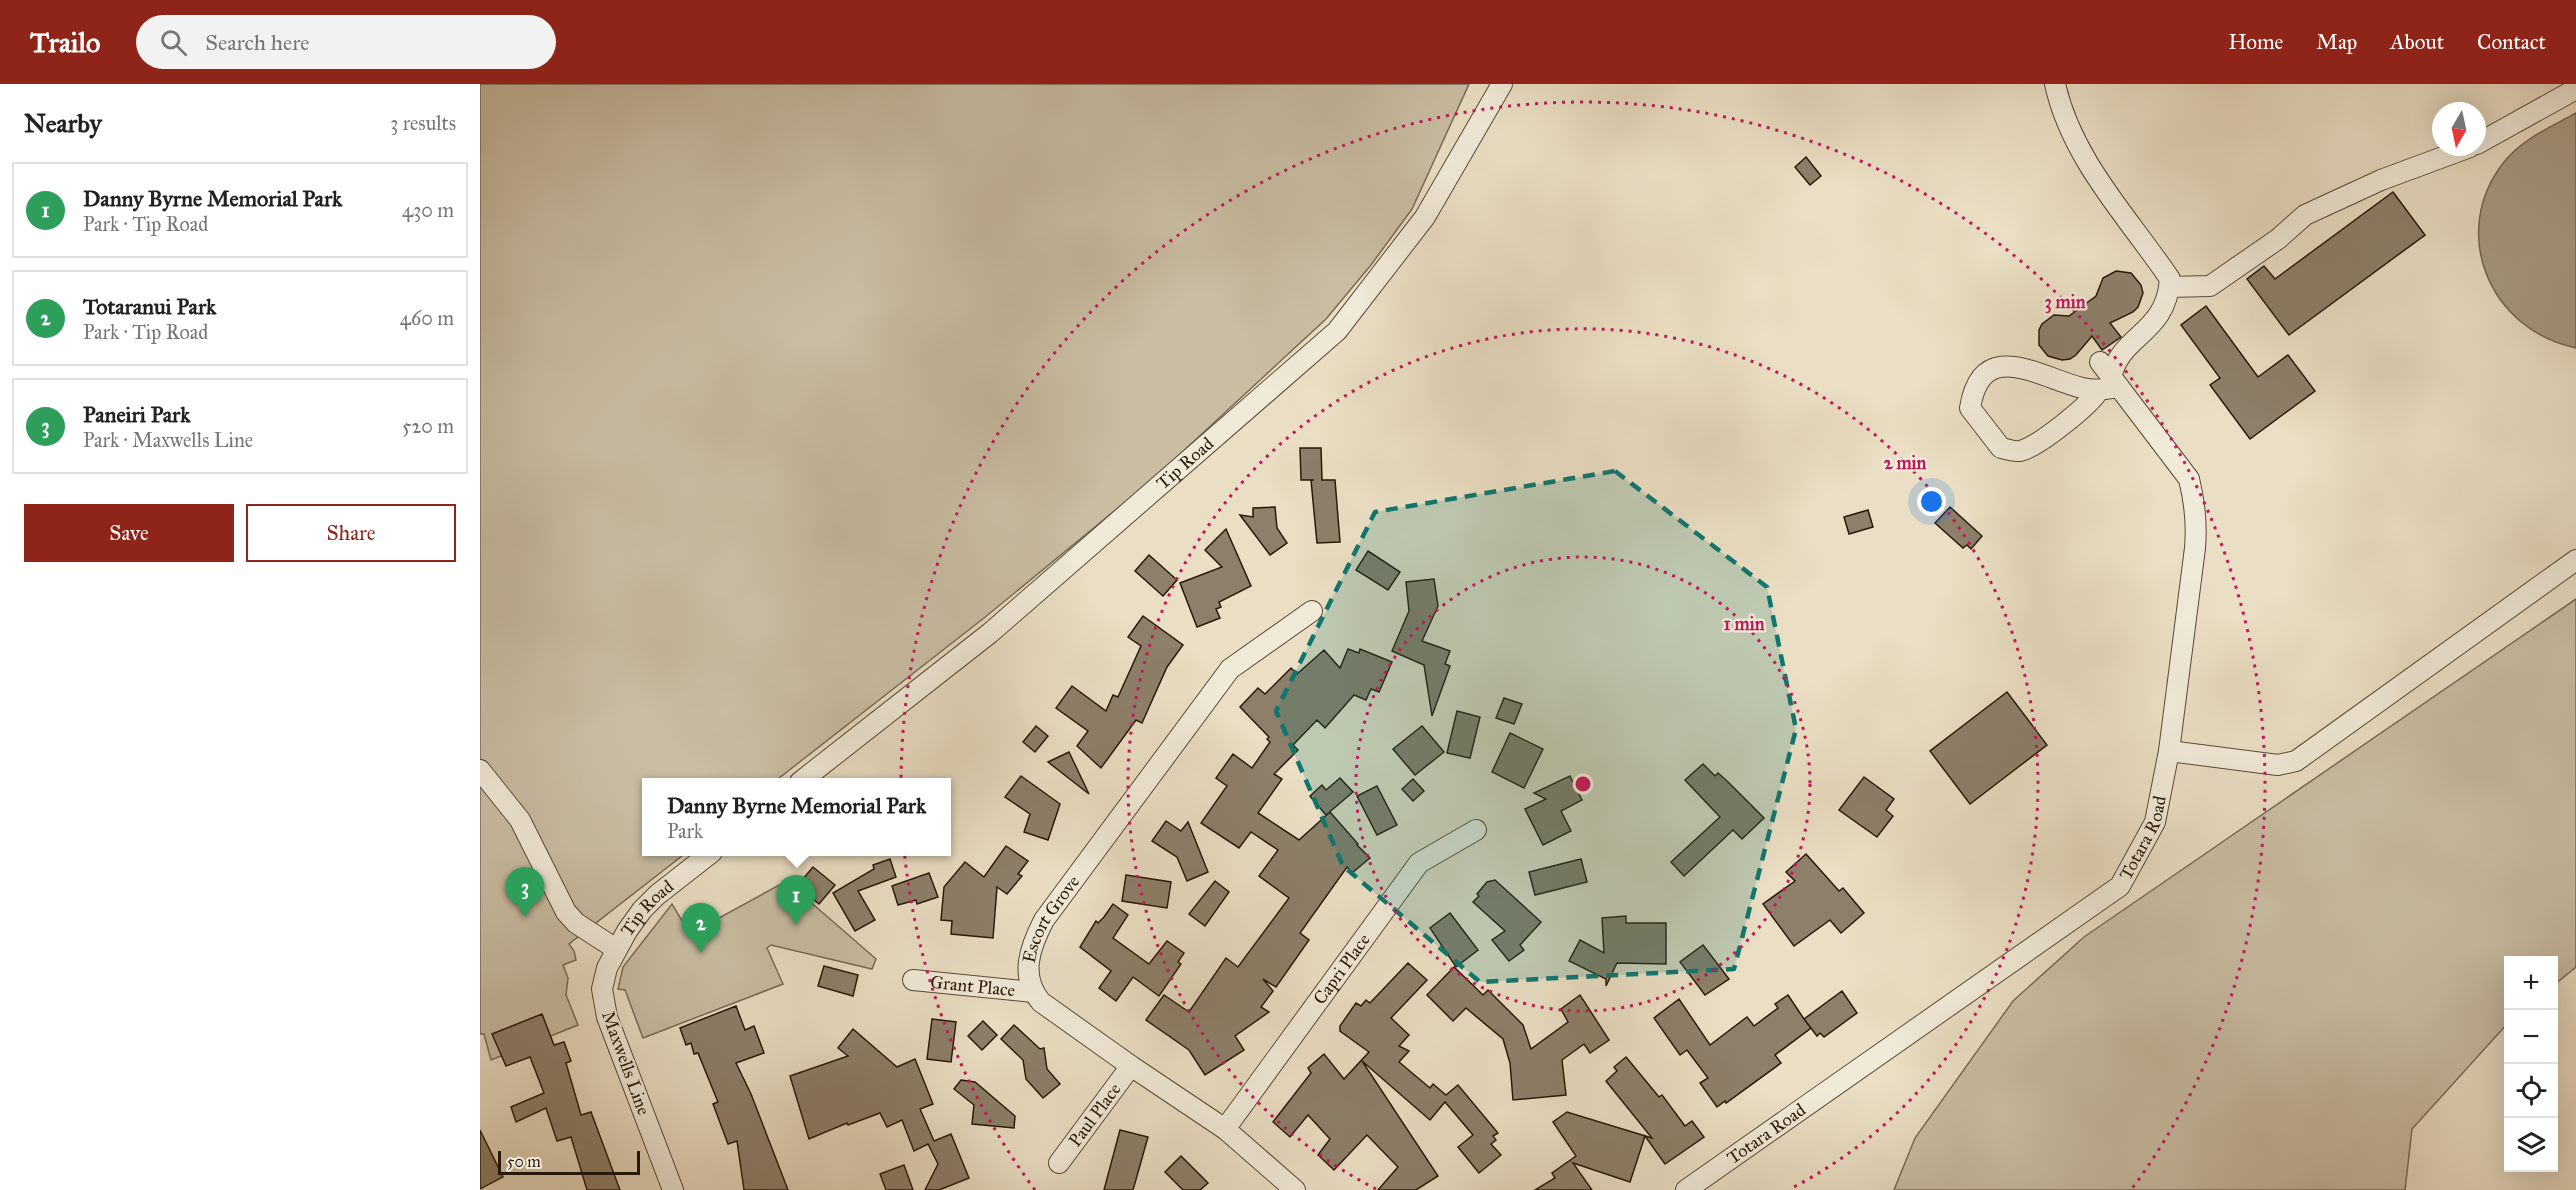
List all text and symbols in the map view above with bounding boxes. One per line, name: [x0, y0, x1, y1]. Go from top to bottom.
search box: [136, 15, 556, 69]
text: Trailo: [30, 25, 100, 60]
icon: search: [157, 26, 190, 59]
text: Search here: [205, 29, 309, 56]
text: Home: [2228, 29, 2283, 55]
text: Map: [2316, 29, 2357, 55]
text: About: [2390, 29, 2444, 55]
text: Contact: [2477, 29, 2546, 55]
north arrow: [2432, 102, 2486, 156]
text: Nearby: [24, 107, 102, 139]
text: 3 results: [390, 111, 456, 135]
text: Danny Byrne Memorial Park: [83, 185, 342, 212]
text: 1: [42, 198, 49, 222]
text: 430 m: [402, 198, 454, 222]
text: Park · Tip Road: [83, 212, 208, 236]
text: 3 min: [2045, 291, 2086, 314]
text: Totaranui Park: [83, 293, 216, 320]
text: 2: [41, 306, 50, 330]
text: 460 m: [400, 306, 454, 330]
text: Park · Tip Road: [83, 320, 208, 344]
text: Paneiri Park: [83, 401, 190, 428]
text: 3: [42, 414, 50, 438]
text: 520 m: [402, 414, 454, 438]
text: Park · Maxwells Line: [83, 428, 253, 452]
street label: Tip Road: [1152, 432, 1218, 494]
text: 2 min: [1884, 452, 1927, 474]
your location: [1917, 487, 1946, 516]
button: Save: [24, 504, 234, 562]
button: Share: [246, 504, 456, 562]
text: 1 min: [1724, 613, 1765, 635]
centre of rings: [1573, 774, 1593, 794]
popup: [642, 778, 951, 856]
text: Danny Byrne Memorial Park: [667, 792, 926, 819]
street label: Totara Road: [2115, 794, 2171, 884]
text: Park: [667, 819, 703, 843]
pin: 3: [506, 868, 544, 917]
street label: Escort Grove: [1018, 871, 1084, 965]
street label: Tip Road: [616, 875, 678, 940]
pin: 1: [776, 876, 816, 925]
pin: 2: [682, 904, 720, 953]
street label: Capri Place: [1309, 929, 1375, 1009]
map controls: [2504, 956, 2558, 1172]
button: +: [2504, 956, 2558, 1010]
street label: Grant Place: [929, 971, 1016, 1001]
street label: Maxwells Line: [597, 1008, 655, 1118]
button: −: [2504, 1010, 2558, 1064]
button: locate: [2504, 1064, 2558, 1118]
street label: Paul Place: [1064, 1079, 1126, 1151]
street label: Totara Road: [1723, 1099, 1810, 1169]
button: layers: [2504, 1118, 2558, 1172]
scale bar: [498, 1148, 640, 1176]
text: 50 m: [507, 1152, 541, 1171]

